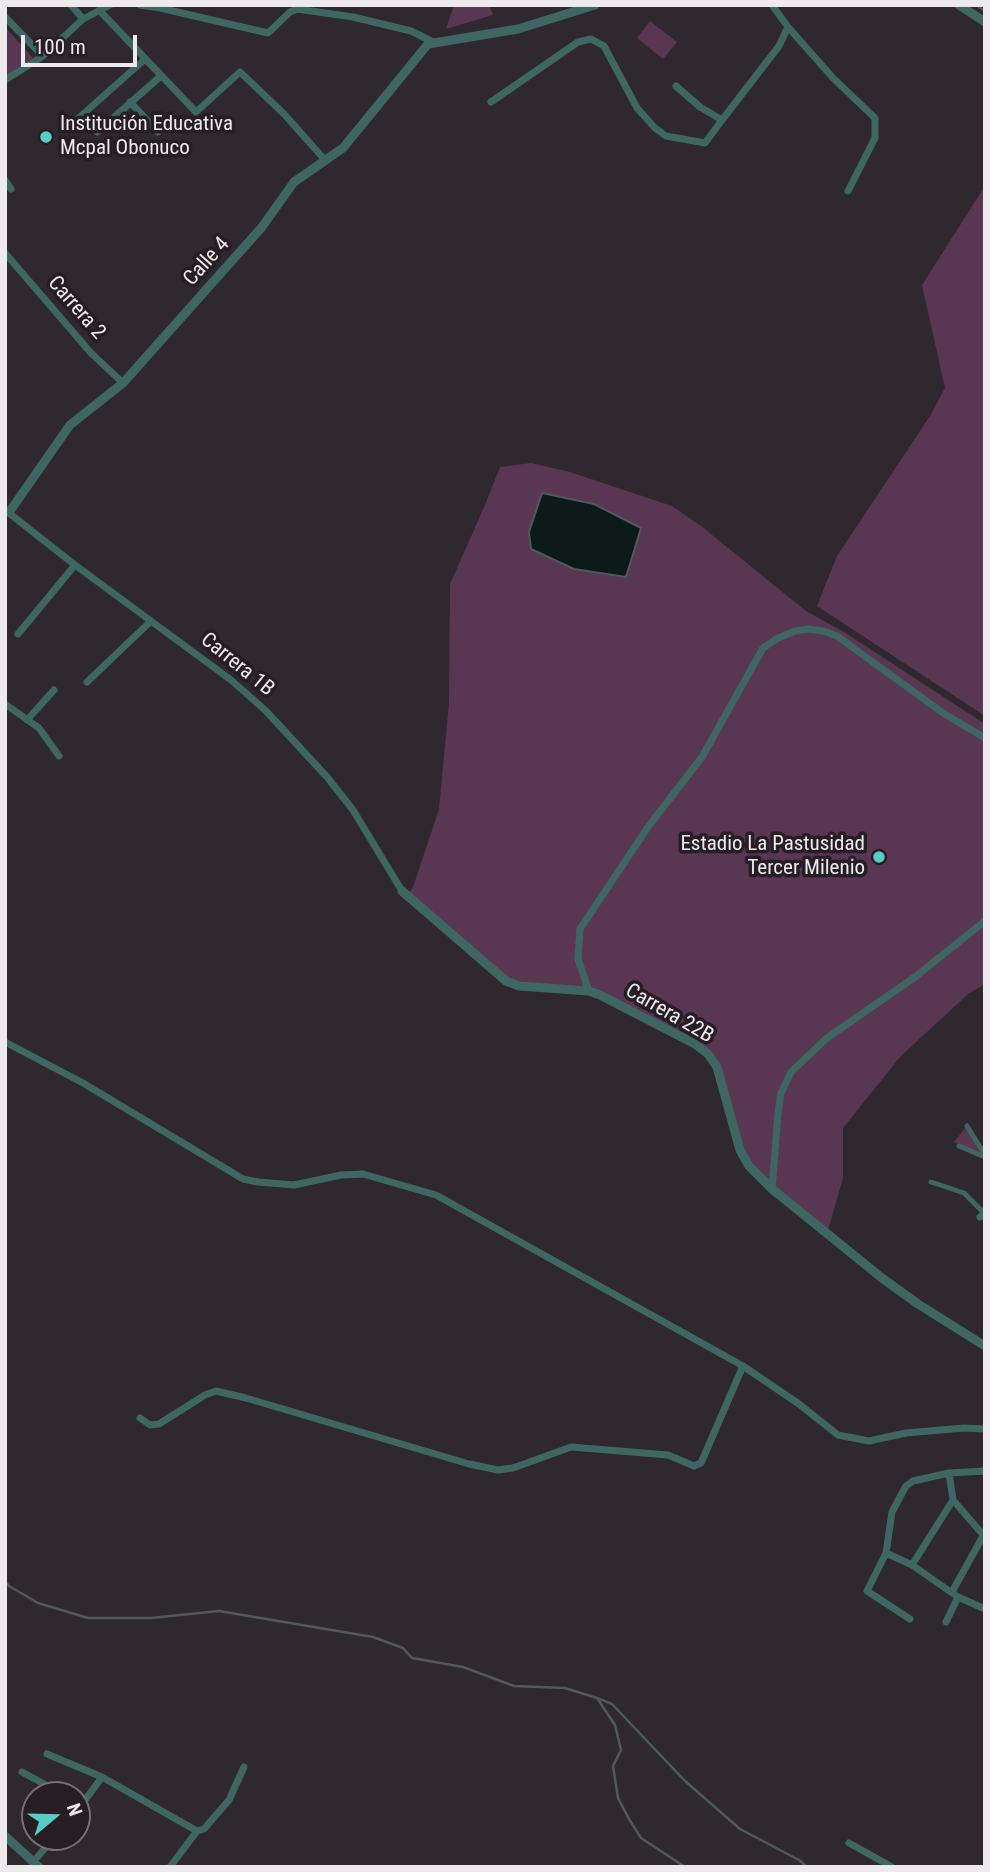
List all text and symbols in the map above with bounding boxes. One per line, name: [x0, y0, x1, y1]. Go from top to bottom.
scale bar: [24, 21, 140, 65]
text: 100 m: [34, 35, 86, 59]
place label: Institución Educativa Mcpal Obonuco: [60, 112, 233, 162]
marker: Institución Educativa Mcpal Obonuco: [38, 129, 54, 145]
street label: Calle 4: [179, 233, 235, 291]
street label: Carrera 2: [42, 271, 110, 345]
street label: Carrera 1B: [195, 628, 279, 702]
place label: Estadio La Pastusidad Tercer Milenio: [680, 832, 865, 882]
marker: Estadio La Pastusidad Tercer Milenio: [871, 849, 887, 865]
street label: Carrera 22B: [620, 979, 718, 1049]
north arrow: [21, 1781, 91, 1851]
text: N: [62, 1800, 87, 1819]

